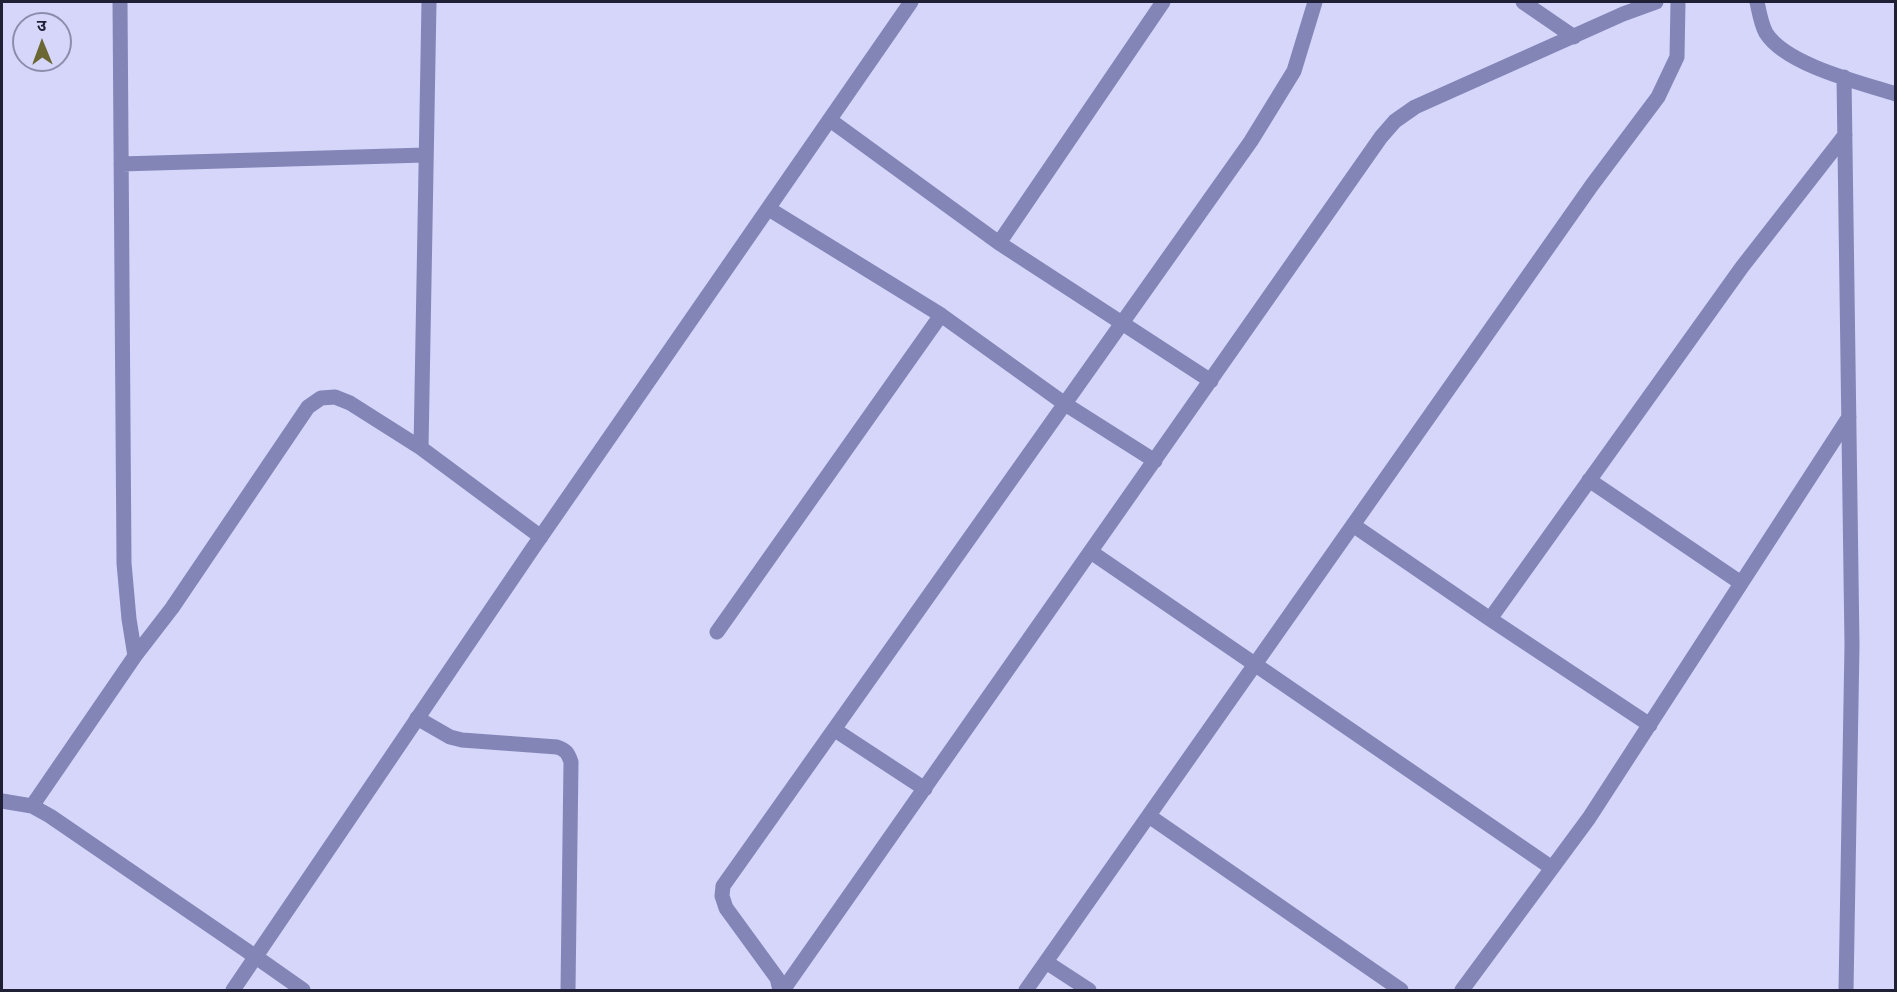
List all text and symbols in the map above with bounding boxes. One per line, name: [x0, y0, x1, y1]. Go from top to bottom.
north arrow: [12, 12, 72, 72]
text: उ: [37, 16, 47, 36]

